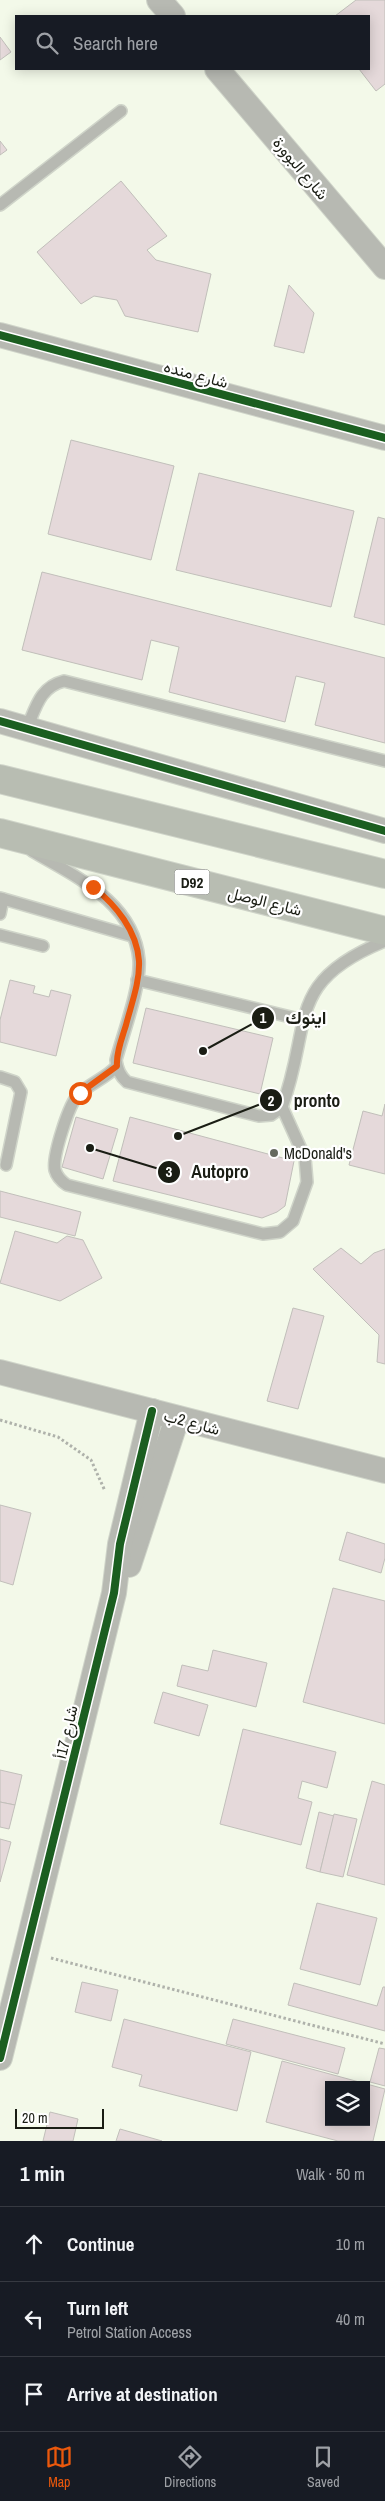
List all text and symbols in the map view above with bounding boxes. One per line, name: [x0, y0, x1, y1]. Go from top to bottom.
search box: [15, 15, 370, 70]
icon: search: [33, 29, 61, 57]
text: Search here: [73, 30, 158, 56]
street label: شارع البوورة: [268, 132, 334, 205]
street label: شارع منده: [161, 355, 231, 394]
road number: D92: [174, 870, 210, 894]
route end: [82, 876, 105, 899]
street label: شارع الوصل: [226, 881, 304, 922]
callout: اينوك: [250, 1001, 336, 1034]
text: اينوك: [286, 1005, 326, 1030]
text: 1: [260, 1007, 267, 1028]
route start: [69, 1082, 92, 1105]
callout: pronto: [259, 1084, 351, 1117]
text: pronto: [294, 1088, 340, 1113]
text: 2: [268, 1090, 275, 1111]
place label: McDonald's: [284, 1142, 352, 1164]
marker: McDonald's: [268, 1147, 280, 1159]
callout: Autopro: [157, 1155, 259, 1188]
text: Autopro: [191, 1159, 249, 1184]
text: 3: [166, 1161, 173, 1182]
street label: شارع 2ب: [161, 1404, 222, 1441]
street label: شارع 17أ: [49, 1703, 84, 1761]
map controls: [325, 2081, 370, 2126]
button: layers: [325, 2081, 370, 2126]
scale bar: [15, 2106, 104, 2129]
text: 20 m: [22, 2109, 48, 2127]
text: 1 min: [20, 2159, 65, 2188]
text: Walk · 50 m: [296, 2163, 365, 2185]
icon: ahead: [20, 2230, 48, 2258]
text: Continue: [67, 2231, 135, 2257]
text: 10 m: [336, 2233, 365, 2255]
text: Turn left: [67, 2295, 128, 2321]
icon: left: [20, 2305, 48, 2333]
text: 40 m: [336, 2308, 365, 2330]
text: Petrol Station Access: [67, 2321, 192, 2343]
icon: arrive: [20, 2380, 48, 2408]
text: Arrive at destination: [67, 2381, 218, 2407]
tab: Map: [45, 2443, 73, 2491]
tab: Directions: [164, 2443, 216, 2491]
tab: Saved: [307, 2443, 340, 2491]

